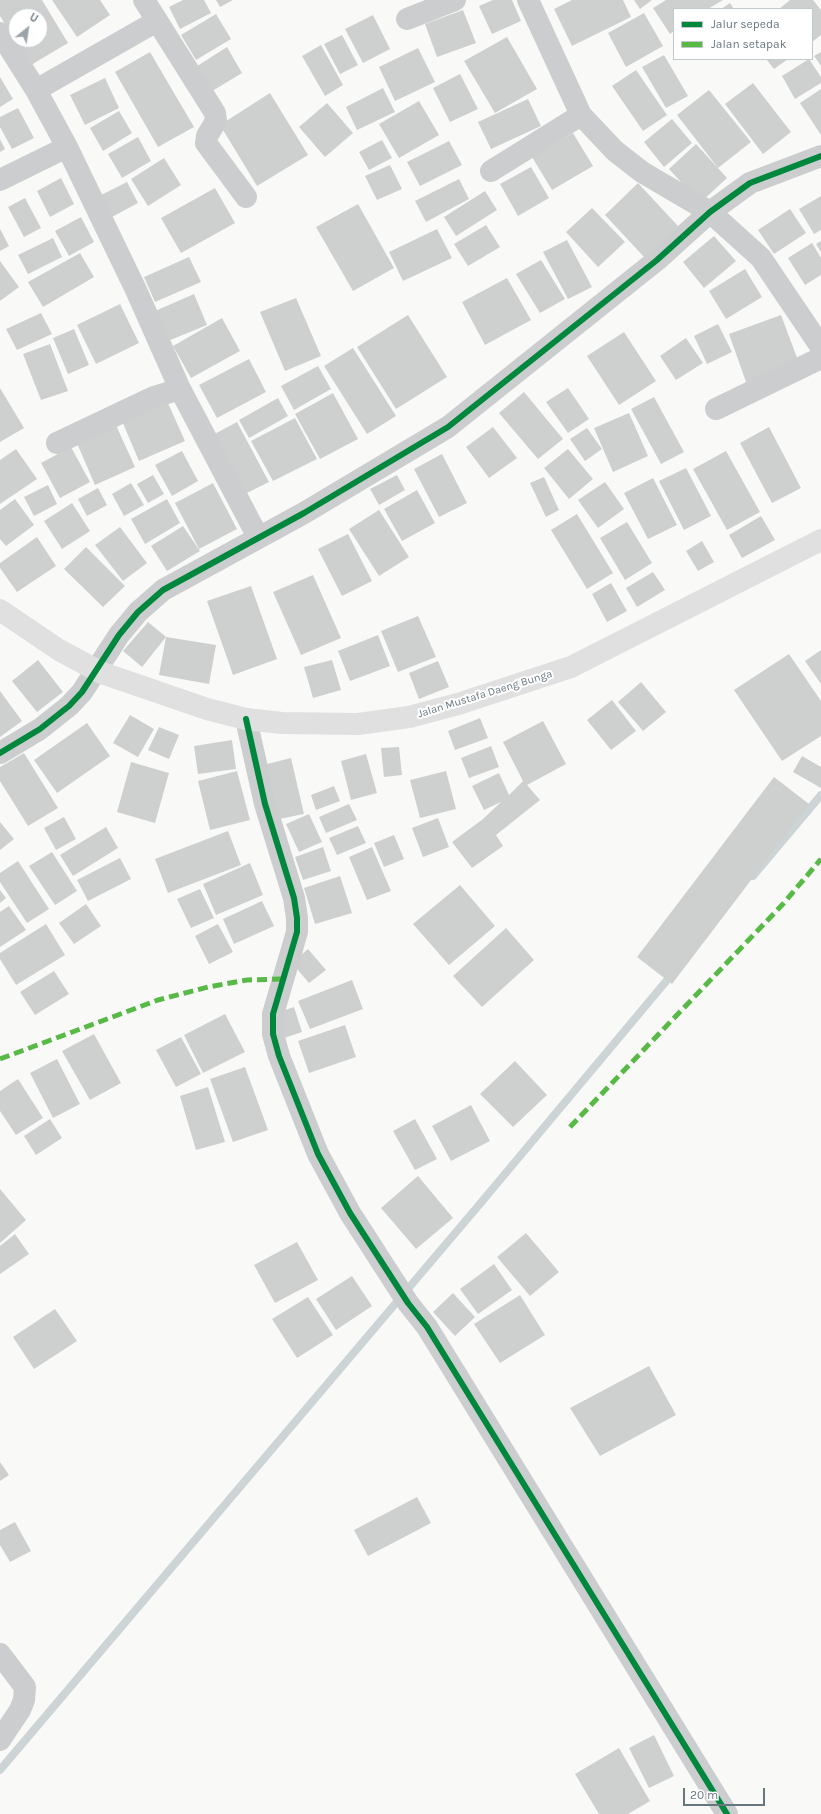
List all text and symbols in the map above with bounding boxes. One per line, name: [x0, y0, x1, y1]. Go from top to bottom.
north arrow: [8, 8, 48, 48]
legend: [673, 8, 813, 60]
text: U: [27, 11, 40, 26]
text: Jalur sepeda: [711, 17, 780, 31]
text: Jalan setapak: [711, 37, 786, 51]
street label: Jalan Mustafa Daeng Bunga: [416, 667, 554, 721]
scale bar: [685, 1780, 767, 1806]
text: 20 m: [690, 1788, 718, 1802]

